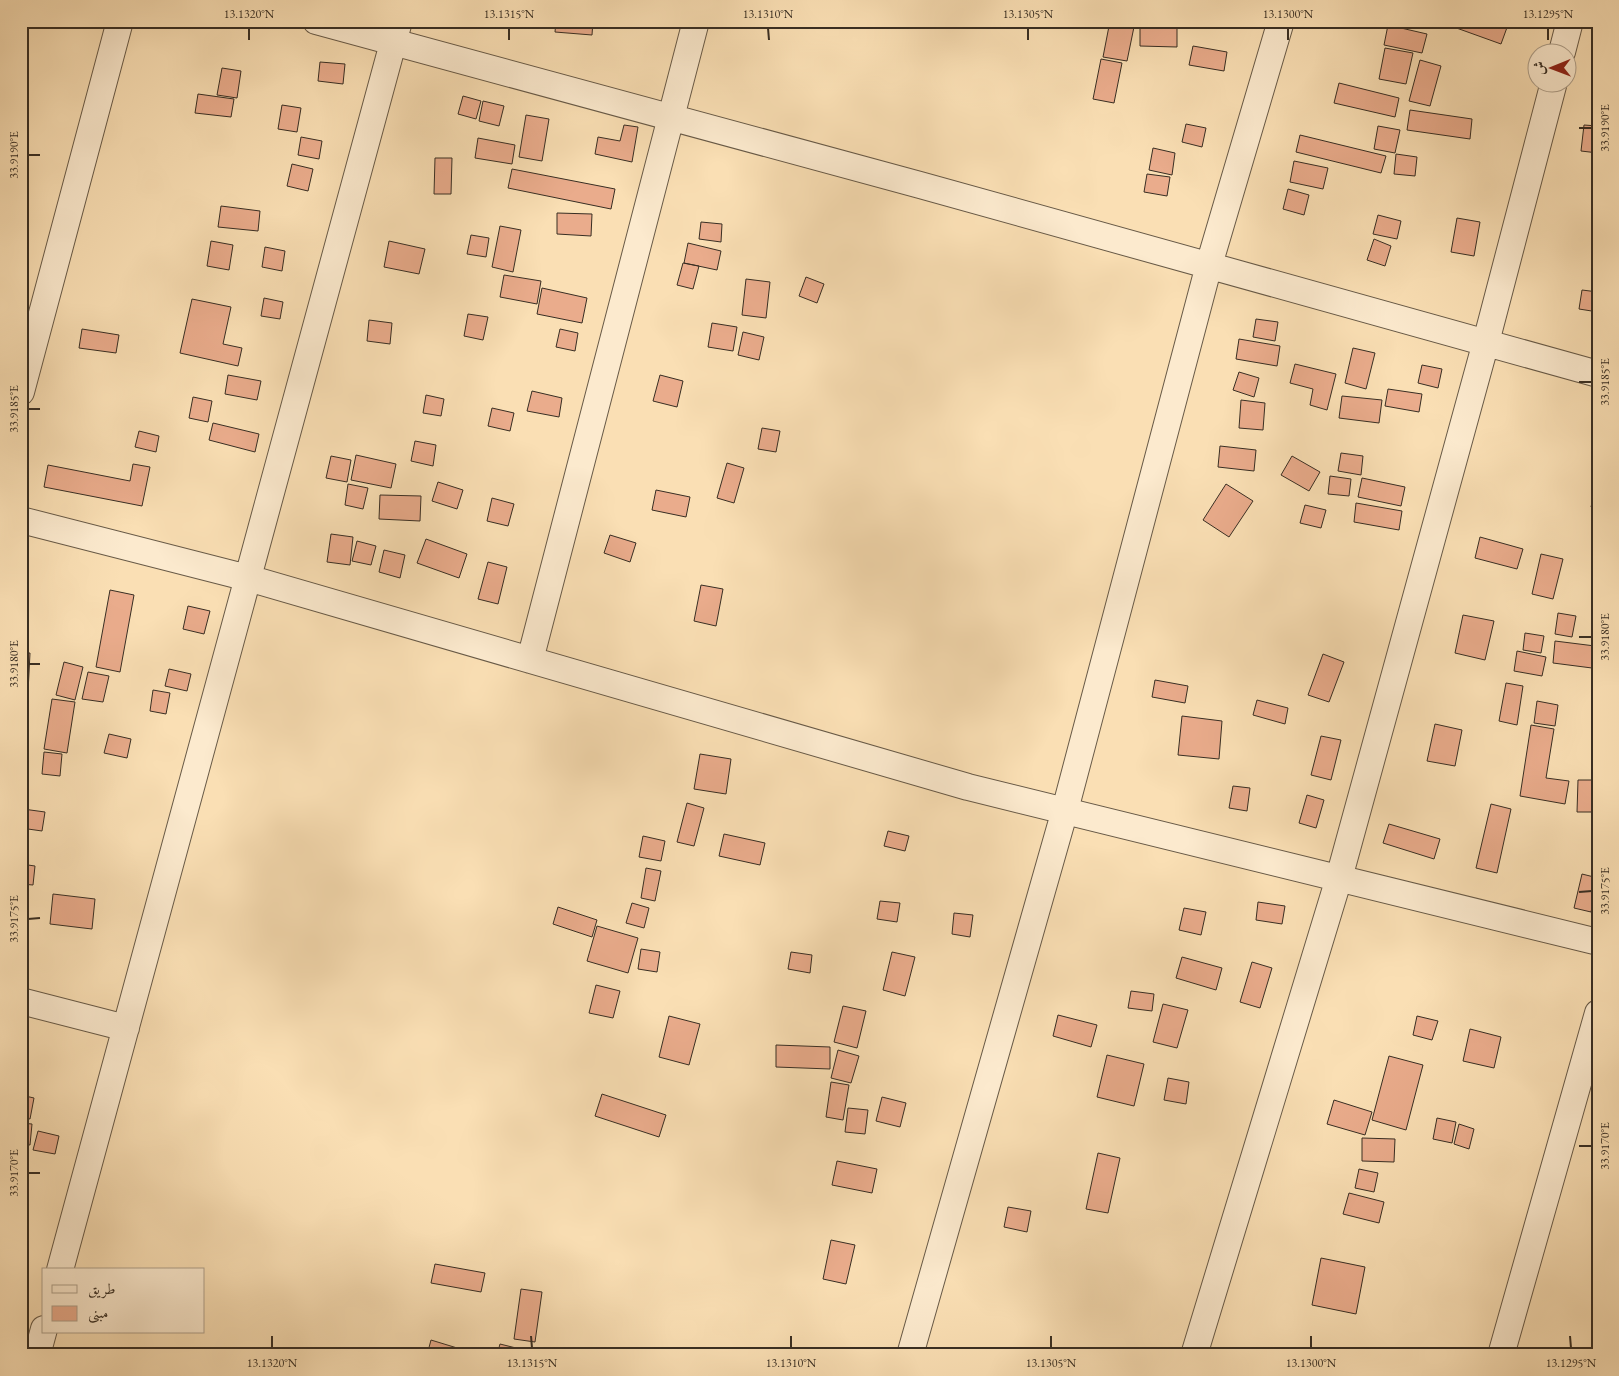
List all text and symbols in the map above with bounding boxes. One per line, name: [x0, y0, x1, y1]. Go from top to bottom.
text: 13.1320°N: [224, 6, 275, 22]
text: 13.1315°N: [484, 6, 535, 22]
text: 13.1310°N: [743, 6, 794, 22]
text: 13.1305°N: [1003, 6, 1054, 22]
text: 13.1300°N: [1263, 6, 1314, 22]
text: 13.1295°N: [1523, 6, 1574, 22]
north arrow: [1526, 42, 1576, 92]
text: ش: [1530, 61, 1548, 75]
text: 33.9190°E: [1597, 104, 1613, 152]
text: 33.9190°E: [6, 131, 22, 179]
text: 33.9185°E: [1597, 358, 1613, 406]
text: 33.9185°E: [6, 385, 22, 433]
text: 33.9180°E: [1597, 613, 1613, 661]
text: 33.9180°E: [6, 640, 22, 688]
text: 33.9175°E: [1597, 867, 1613, 915]
text: 33.9175°E: [6, 895, 22, 943]
text: 33.9170°E: [1597, 1122, 1613, 1170]
text: 33.9170°E: [6, 1149, 22, 1197]
legend: [42, 1268, 205, 1334]
text: طريق: [88, 1279, 115, 1299]
text: مبنى: [88, 1303, 108, 1324]
text: 13.1320°N: [247, 1355, 298, 1371]
text: 13.1315°N: [507, 1355, 558, 1371]
text: 13.1310°N: [766, 1355, 817, 1371]
text: 13.1305°N: [1026, 1355, 1077, 1371]
text: 13.1300°N: [1286, 1355, 1337, 1371]
text: 13.1295°N: [1546, 1355, 1597, 1371]

